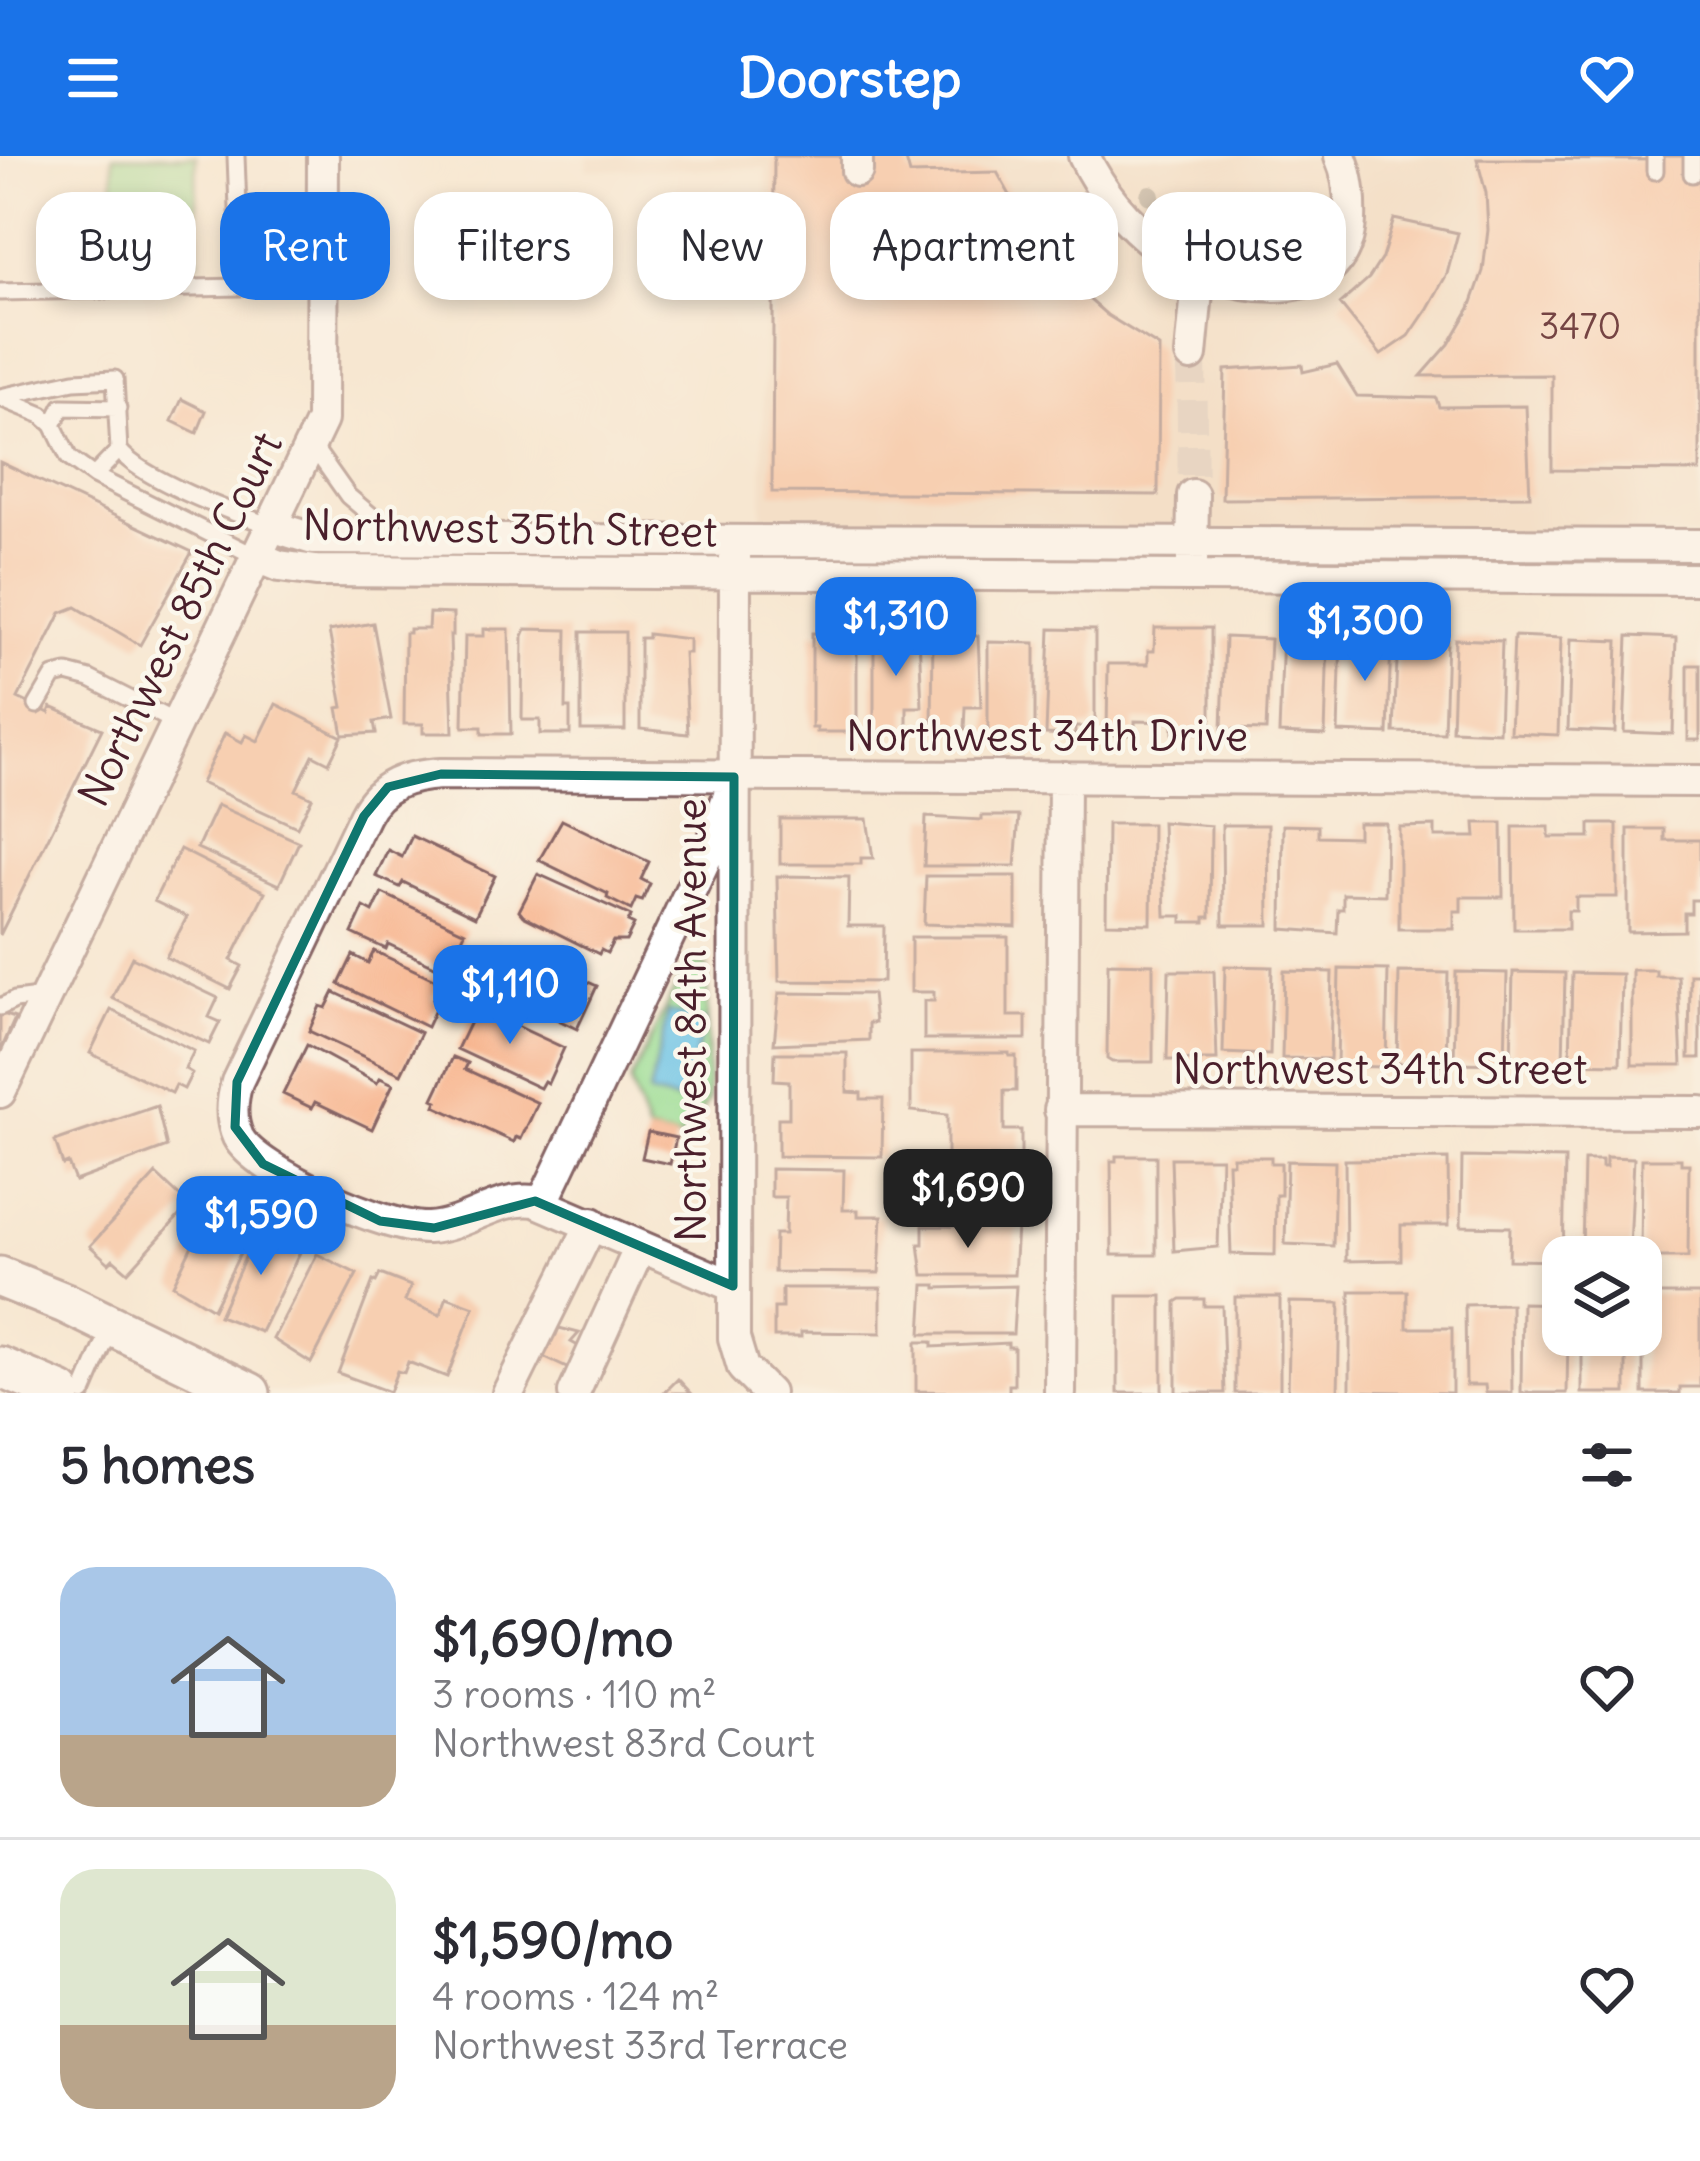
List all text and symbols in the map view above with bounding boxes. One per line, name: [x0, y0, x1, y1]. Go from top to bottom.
text: Doorstep: [738, 44, 962, 112]
icon: menu: [60, 45, 126, 111]
icon: heart: [1574, 45, 1640, 111]
chip: Buy: [36, 192, 196, 300]
chip: Rent: [220, 192, 390, 300]
chip: Filters: [414, 192, 613, 300]
chip: New: [637, 192, 806, 300]
chip: Apartment: [830, 192, 1118, 300]
chip: House: [1142, 192, 1346, 300]
house number: 3470: [1539, 304, 1621, 349]
street label: Northwest 85th Court: [67, 423, 293, 815]
street label: Northwest 35th Street: [302, 498, 718, 558]
pin: $1,310: [798, 577, 994, 679]
pin: $1,300: [1267, 582, 1463, 684]
text: $1,310: [842, 591, 950, 640]
text: $1,300: [1306, 596, 1424, 645]
street label: Northwest 34th Drive: [846, 710, 1248, 762]
street label: Northwest 84th Avenue: [665, 798, 717, 1242]
pin: $1,110: [412, 945, 608, 1047]
text: $1,110: [460, 959, 560, 1008]
street label: Northwest 34th Street: [1172, 1043, 1588, 1095]
pin: $1,690: [870, 1149, 1066, 1251]
text: $1,690: [910, 1163, 1026, 1212]
pin: $1,590: [163, 1176, 359, 1278]
text: $1,590: [203, 1190, 319, 1239]
map controls: [1542, 1236, 1662, 1356]
button: layers: [1542, 1236, 1662, 1356]
icon: filters: [1574, 1432, 1640, 1498]
text: 5 homes: [60, 1433, 255, 1497]
text: $1,690/mo: [432, 1606, 673, 1670]
icon: home: [156, 1615, 300, 1759]
icon: heart: [1574, 1654, 1640, 1720]
text: 3 rooms · 110 m²: [432, 1670, 717, 1719]
text: Northwest 83rd Court: [432, 1719, 815, 1768]
text: $1,590/mo: [432, 1908, 673, 1972]
icon: home: [156, 1917, 300, 2061]
icon: heart: [1574, 1956, 1640, 2022]
text: 4 rooms · 124 m²: [432, 1972, 719, 2021]
text: Northwest 33rd Terrace: [432, 2021, 848, 2070]

